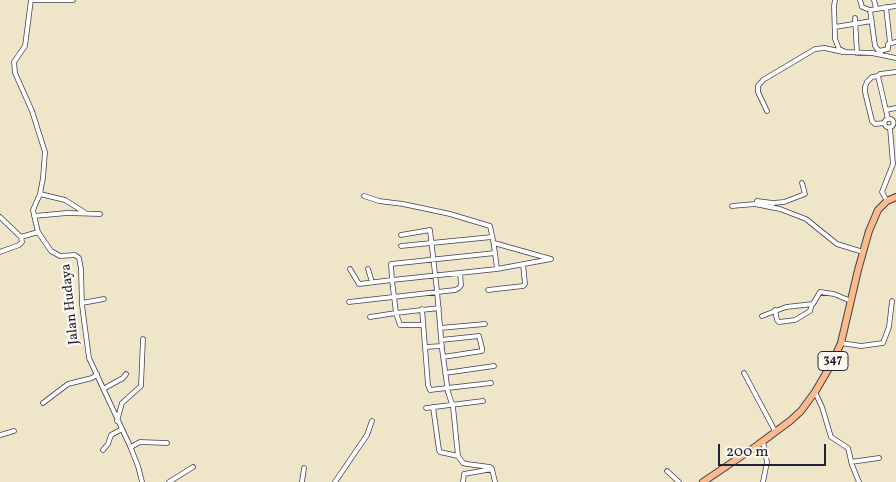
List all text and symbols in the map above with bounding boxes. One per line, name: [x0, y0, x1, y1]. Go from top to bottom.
street label: Jalan Hudaya: [58, 263, 84, 345]
road number: 347: [818, 352, 848, 371]
scale bar: [721, 434, 828, 466]
text: 200 m: [726, 442, 769, 463]

